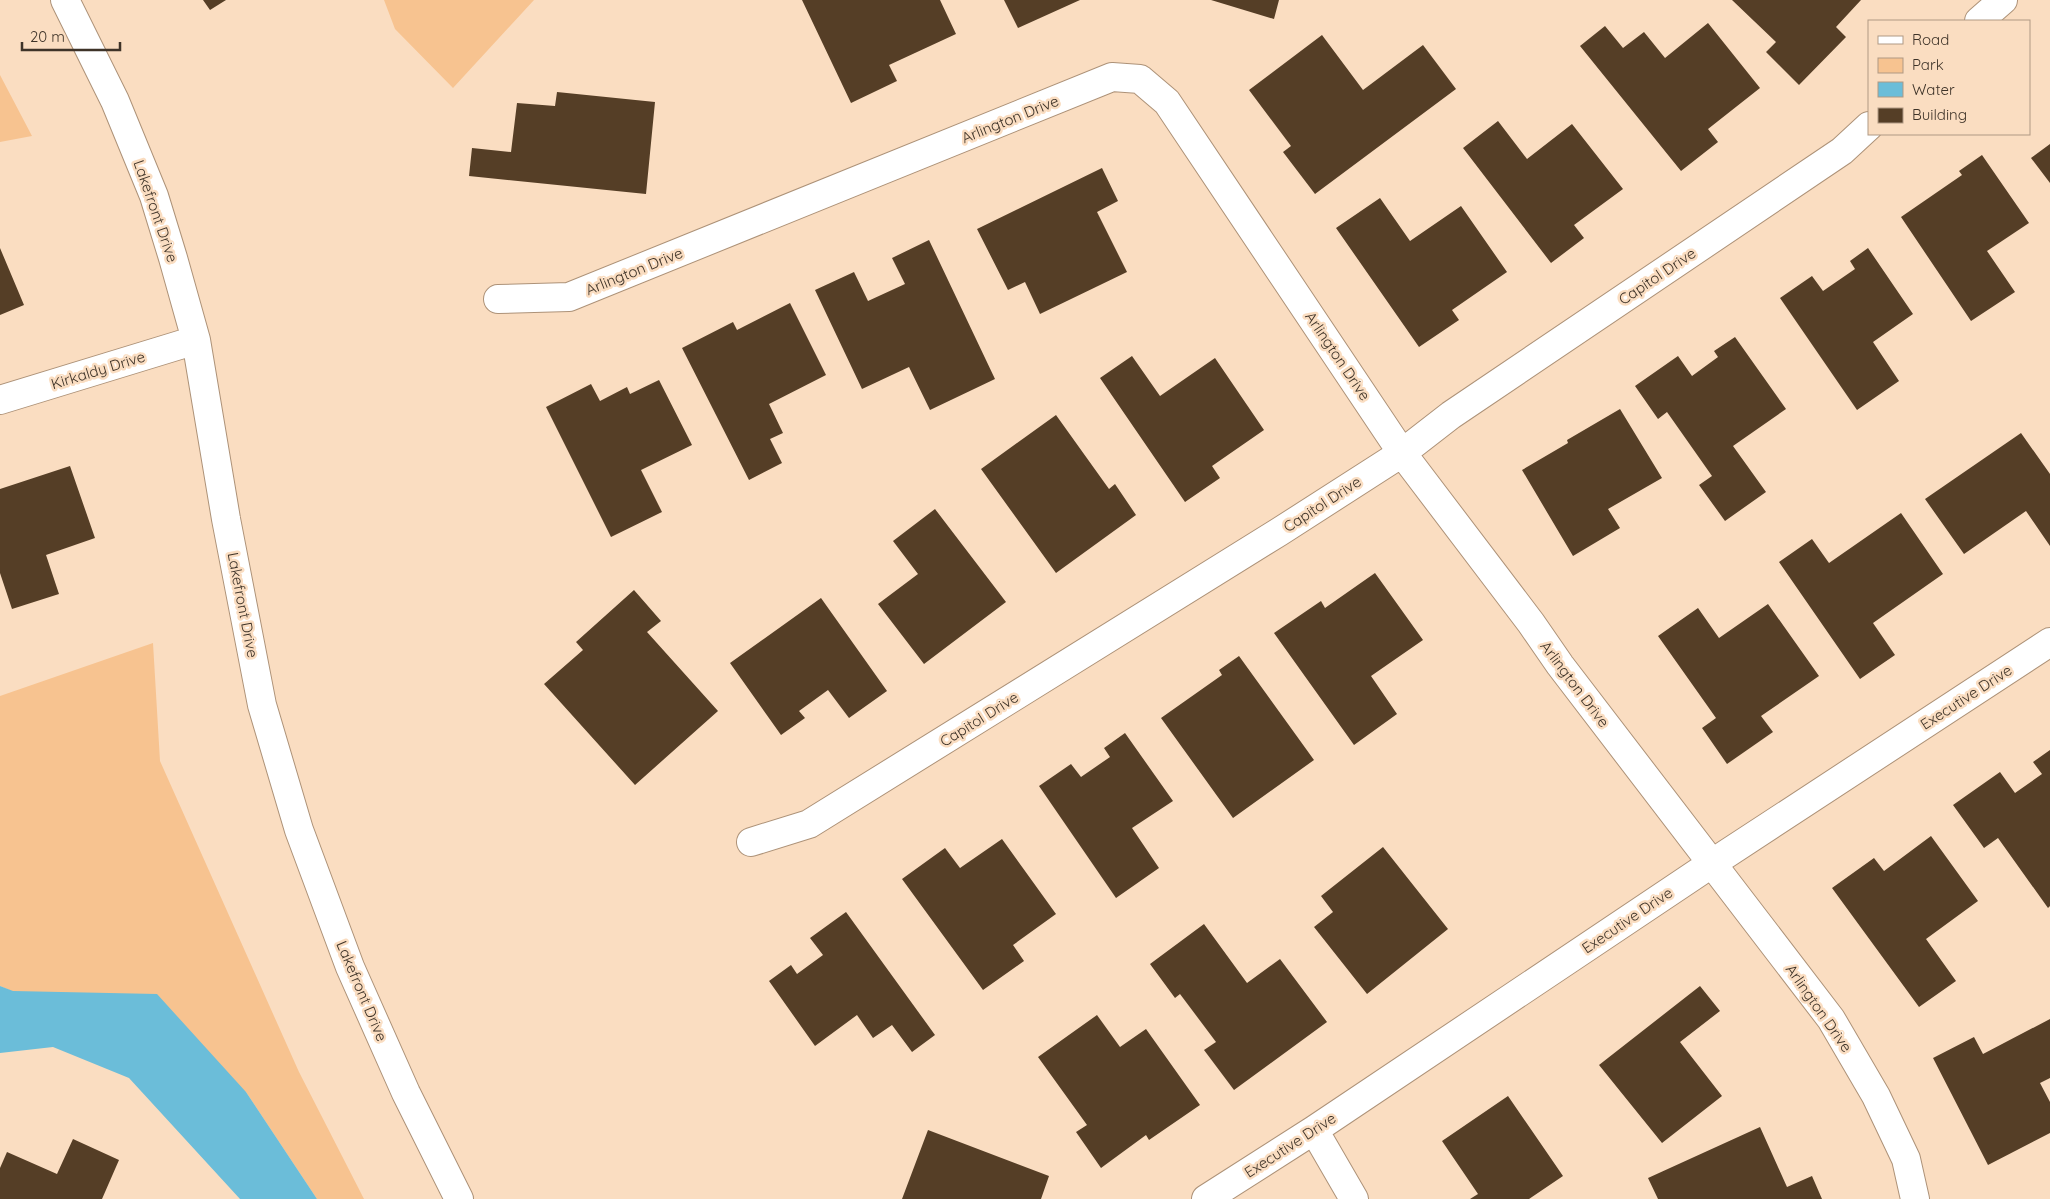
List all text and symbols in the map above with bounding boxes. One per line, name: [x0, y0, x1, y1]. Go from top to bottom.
scale bar: [22, 20, 120, 52]
legend: [1868, 20, 2030, 135]
text: 20 m: [30, 27, 65, 46]
text: Road: [1912, 30, 1949, 49]
text: Park: [1912, 55, 1944, 74]
text: Water: [1912, 80, 1955, 99]
street label: Arlington Drive: [959, 91, 1061, 147]
text: Building: [1912, 105, 1967, 124]
street label: Lakefront Drive: [130, 157, 182, 265]
street label: Arlington Drive: [583, 243, 685, 299]
street label: Capitol Drive: [1615, 243, 1699, 309]
street label: Arlington Drive: [1301, 308, 1375, 404]
street label: Kirkaldy Drive: [49, 347, 147, 393]
street label: Capitol Drive: [1280, 472, 1364, 536]
street label: Lakefront Drive: [223, 551, 263, 659]
street label: Arlington Drive: [1536, 637, 1614, 731]
street label: Executive Drive: [1917, 660, 2015, 734]
street label: Capitol Drive: [936, 687, 1022, 751]
street label: Executive Drive: [1578, 883, 1676, 957]
street label: Lakefront Drive: [332, 938, 392, 1044]
street label: Arlington Drive: [1782, 960, 1856, 1056]
street label: Executive Drive: [1241, 1108, 1339, 1182]

